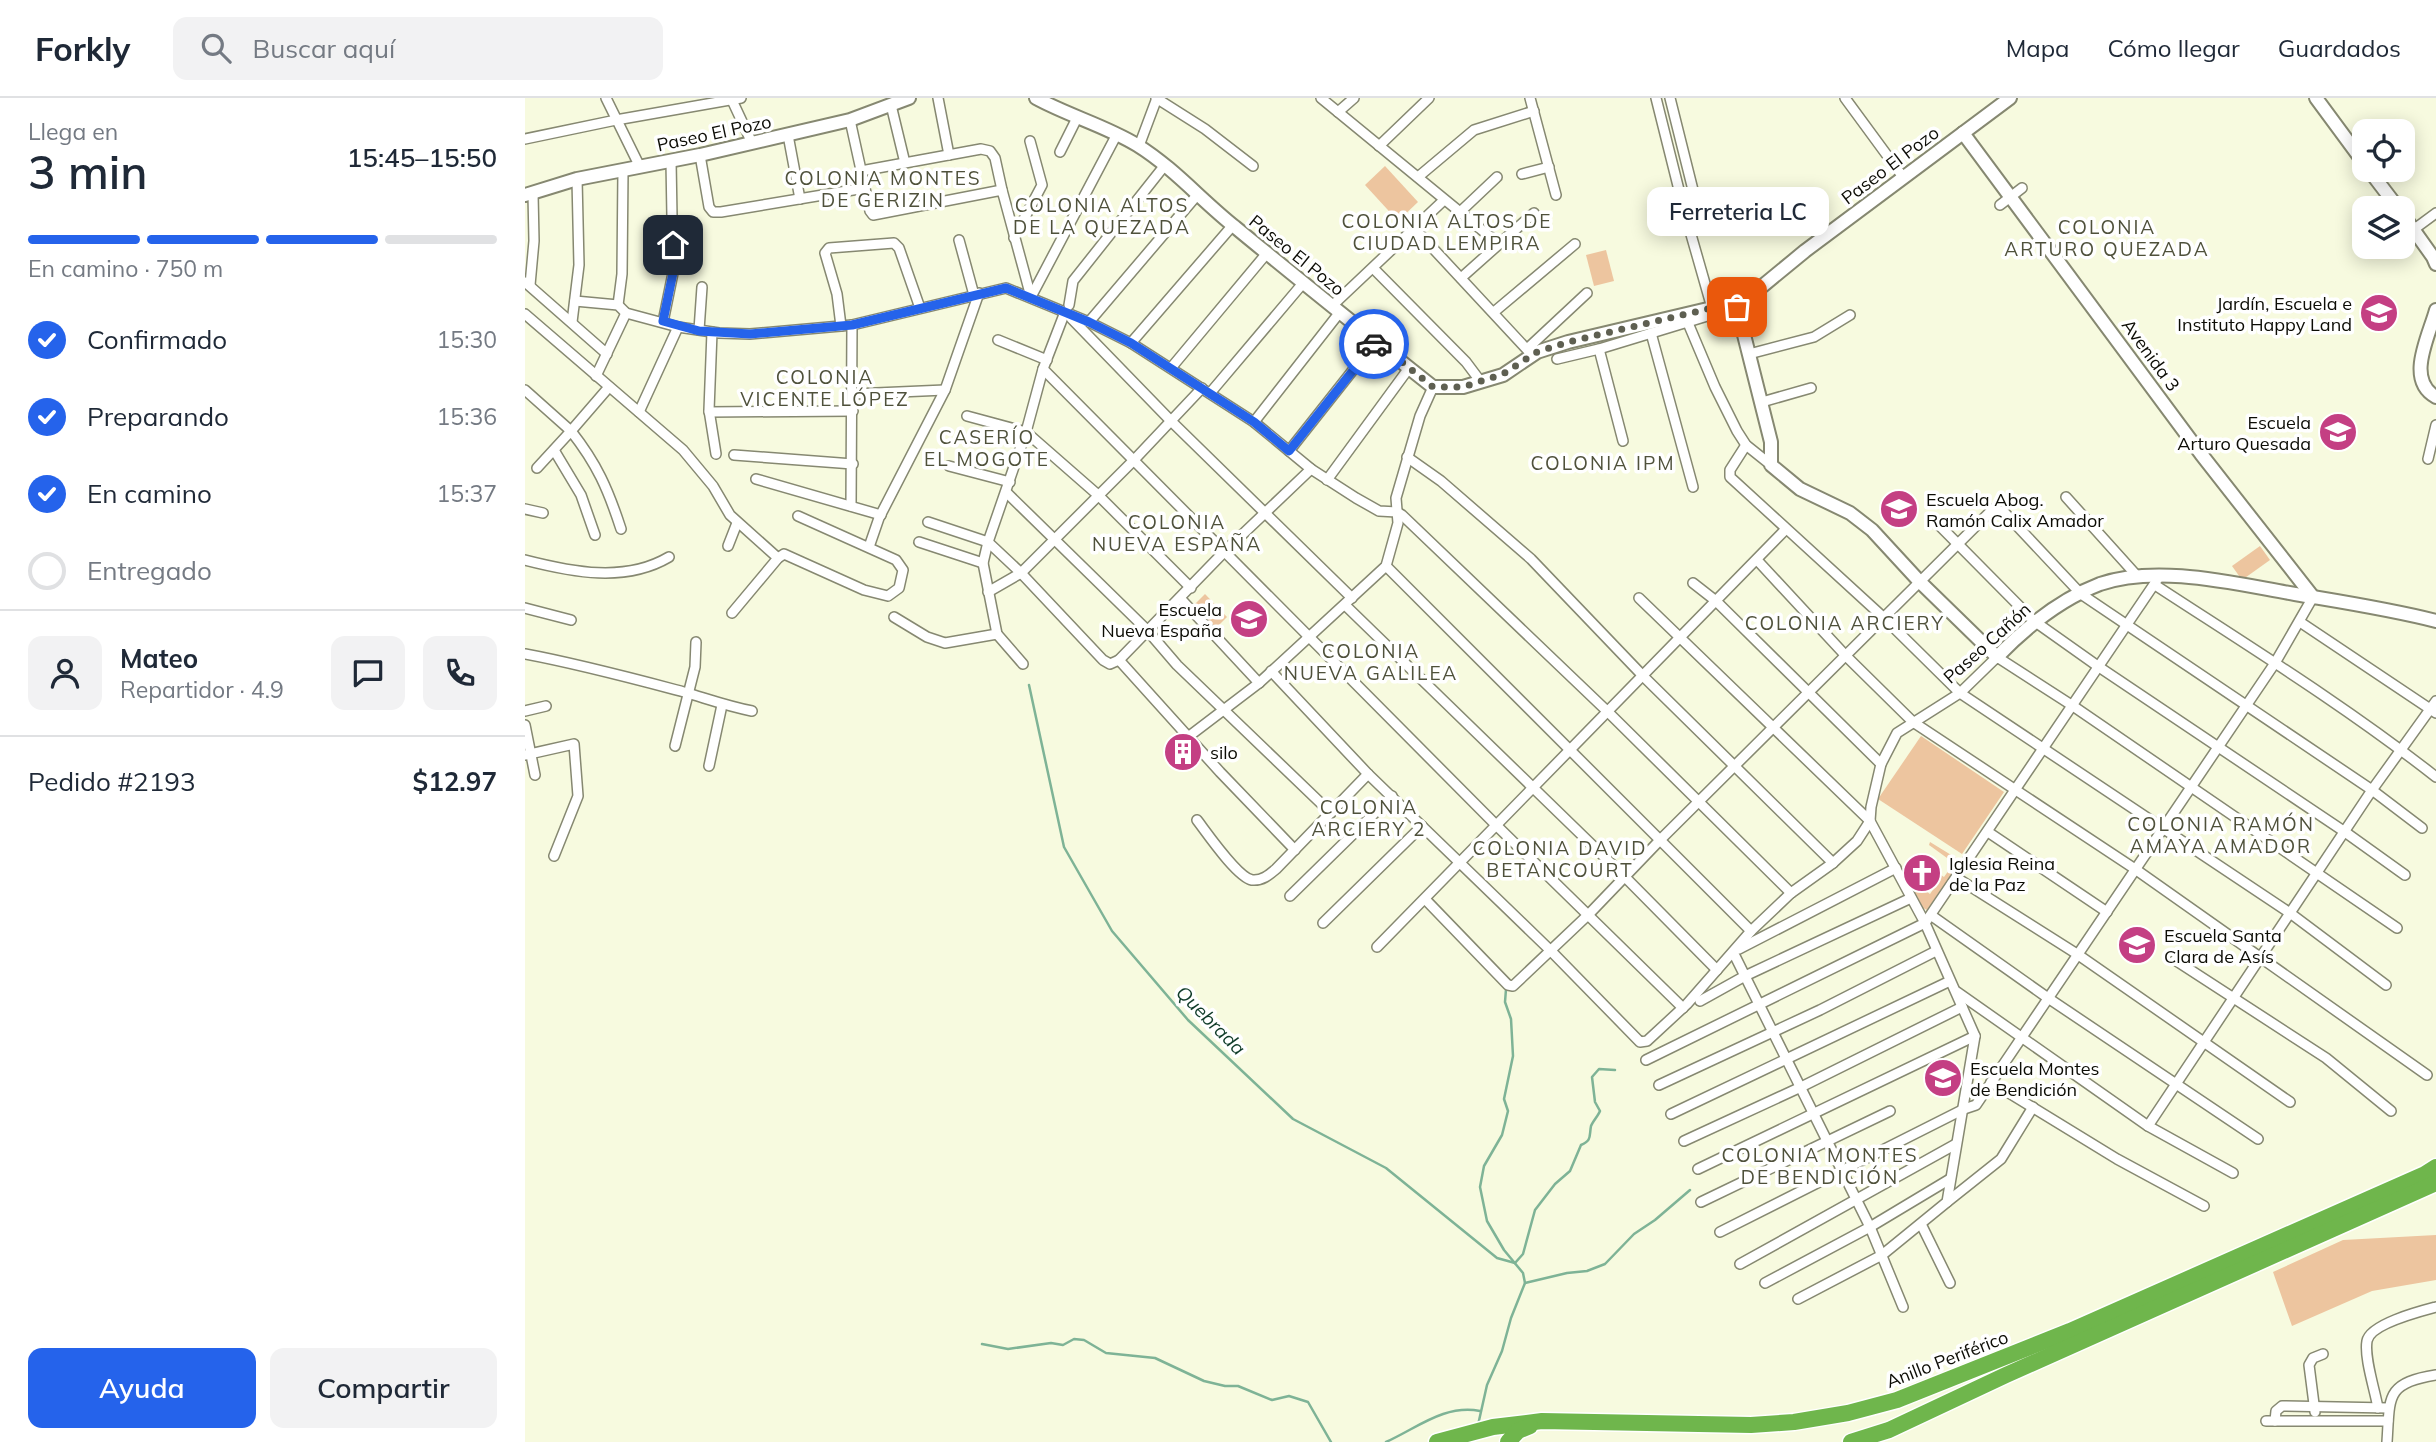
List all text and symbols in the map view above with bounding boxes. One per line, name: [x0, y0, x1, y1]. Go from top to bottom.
search box: [173, 17, 663, 80]
text: Forkly: [35, 28, 131, 69]
icon: search: [197, 29, 235, 67]
text: Buscar aquí: [253, 32, 395, 65]
text: Mapa: [2006, 33, 2069, 63]
text: Cómo llegar: [2107, 33, 2240, 63]
text: Guardados: [2278, 33, 2401, 63]
street label: Paseo El Pozo: [655, 110, 773, 156]
text: Llega en: [28, 117, 118, 146]
map controls: [2352, 119, 2415, 259]
button: locate: [2352, 119, 2415, 182]
street label: Paseo El Pozo: [1837, 121, 1943, 209]
text: 15:45–15:50: [347, 141, 497, 174]
text: 3 min: [28, 143, 147, 201]
district label: COLONIA MONTES DE GERIZIN: [784, 166, 982, 212]
callout: Ferreteria LC: [1646, 188, 1828, 237]
district label: COLONIA ALTOS DE LA QUEZADA: [1013, 193, 1191, 239]
button: layers: [2352, 196, 2415, 259]
text: Ferreteria LC: [1669, 197, 1807, 226]
street label: Paseo El Pozo: [1245, 209, 1349, 301]
district label: COLONIA ALTOS DE CIUDAD LEMPIRA: [1342, 209, 1553, 255]
pin: [643, 215, 703, 275]
district label: COLONIA ARTURO QUEZADA: [2004, 215, 2210, 261]
icon: home: [654, 226, 692, 264]
text: En camino · 750 m: [28, 254, 223, 283]
pin: [1707, 277, 1767, 337]
icon: bag: [1718, 288, 1756, 326]
place label: Jardín, Escuela e Instituto Happy Land: [2177, 292, 2352, 336]
school or university icon: Jardín, Escuela e Instituto Happy Land: [2358, 292, 2400, 334]
courier: [1339, 309, 1409, 379]
street label: Avenida 3: [2117, 314, 2185, 396]
icon: check: [28, 321, 66, 359]
text: Confirmado: [87, 323, 227, 356]
text: 15:30: [437, 325, 497, 354]
icon: car: [1355, 325, 1393, 363]
district label: COLONIA VICENTE LÓPEZ: [740, 365, 910, 411]
icon: check: [28, 398, 66, 436]
text: Preparando: [87, 400, 229, 433]
text: 15:36: [437, 402, 497, 431]
place label: Escuela Arturo Quesada: [2177, 411, 2311, 455]
school or university icon: Escuela Arturo Quesada: [2317, 411, 2359, 453]
district label: CASERÍO EL MOGOTE: [924, 425, 1050, 471]
district label: COLONIA IPM: [1530, 451, 1676, 475]
icon: check: [28, 475, 66, 513]
text: En camino: [87, 477, 212, 510]
text: 15:37: [437, 479, 497, 508]
school or university icon: Escuela Abog. Ramón Calix Amador: [1878, 488, 1920, 530]
place label: Escuela Abog. Ramón Calix Amador: [1926, 488, 2104, 532]
district label: COLONIA NUEVA ESPAÑA: [1092, 510, 1262, 556]
text: Entregado: [87, 554, 212, 587]
place label: Escuela Nueva España: [1101, 598, 1222, 642]
school or university icon: Escuela Nueva España: [1228, 598, 1270, 640]
street label: Paseo Cañón: [1938, 598, 2036, 688]
district label: COLONIA ARCIERY: [1745, 611, 1945, 635]
button: person: [28, 636, 102, 710]
button: chat: [331, 636, 405, 710]
button: phone: [423, 636, 497, 710]
district label: COLONIA NUEVA GALILEA: [1284, 639, 1458, 685]
text: Mateo: [120, 642, 198, 675]
text: Repartidor · 4.9: [120, 675, 284, 704]
building icon: silo: [1162, 731, 1204, 773]
place label: silo: [1210, 741, 1238, 764]
text: Pedido #2193: [28, 765, 196, 798]
text: $12.97: [413, 765, 497, 798]
district label: COLONIA ARCIERY 2: [1311, 795, 1427, 841]
district label: COLONIA RAMÓN AMAYA AMADOR: [2127, 812, 2315, 858]
district label: COLONIA DAVID BETANCOURT: [1473, 836, 1647, 882]
church icon: Iglesia Reina de la Paz: [1901, 852, 1943, 894]
place label: Iglesia Reina de la Paz: [1949, 852, 2055, 896]
school or university icon: Escuela Santa Clara de Asís: [2116, 924, 2158, 966]
place label: Escuela Santa Clara de Asís: [2164, 924, 2282, 968]
water label: Quebrada: [1171, 980, 1251, 1060]
school or university icon: Escuela Montes de Bendición: [1922, 1057, 1964, 1099]
place label: Escuela Montes de Bendición: [1970, 1057, 2100, 1101]
district label: COLONIA MONTES DE BENDICIÓN: [1721, 1143, 1919, 1189]
street label: Anillo Periférico: [1883, 1325, 2011, 1393]
button: Ayuda: [28, 1348, 256, 1428]
button: Compartir: [270, 1348, 497, 1428]

